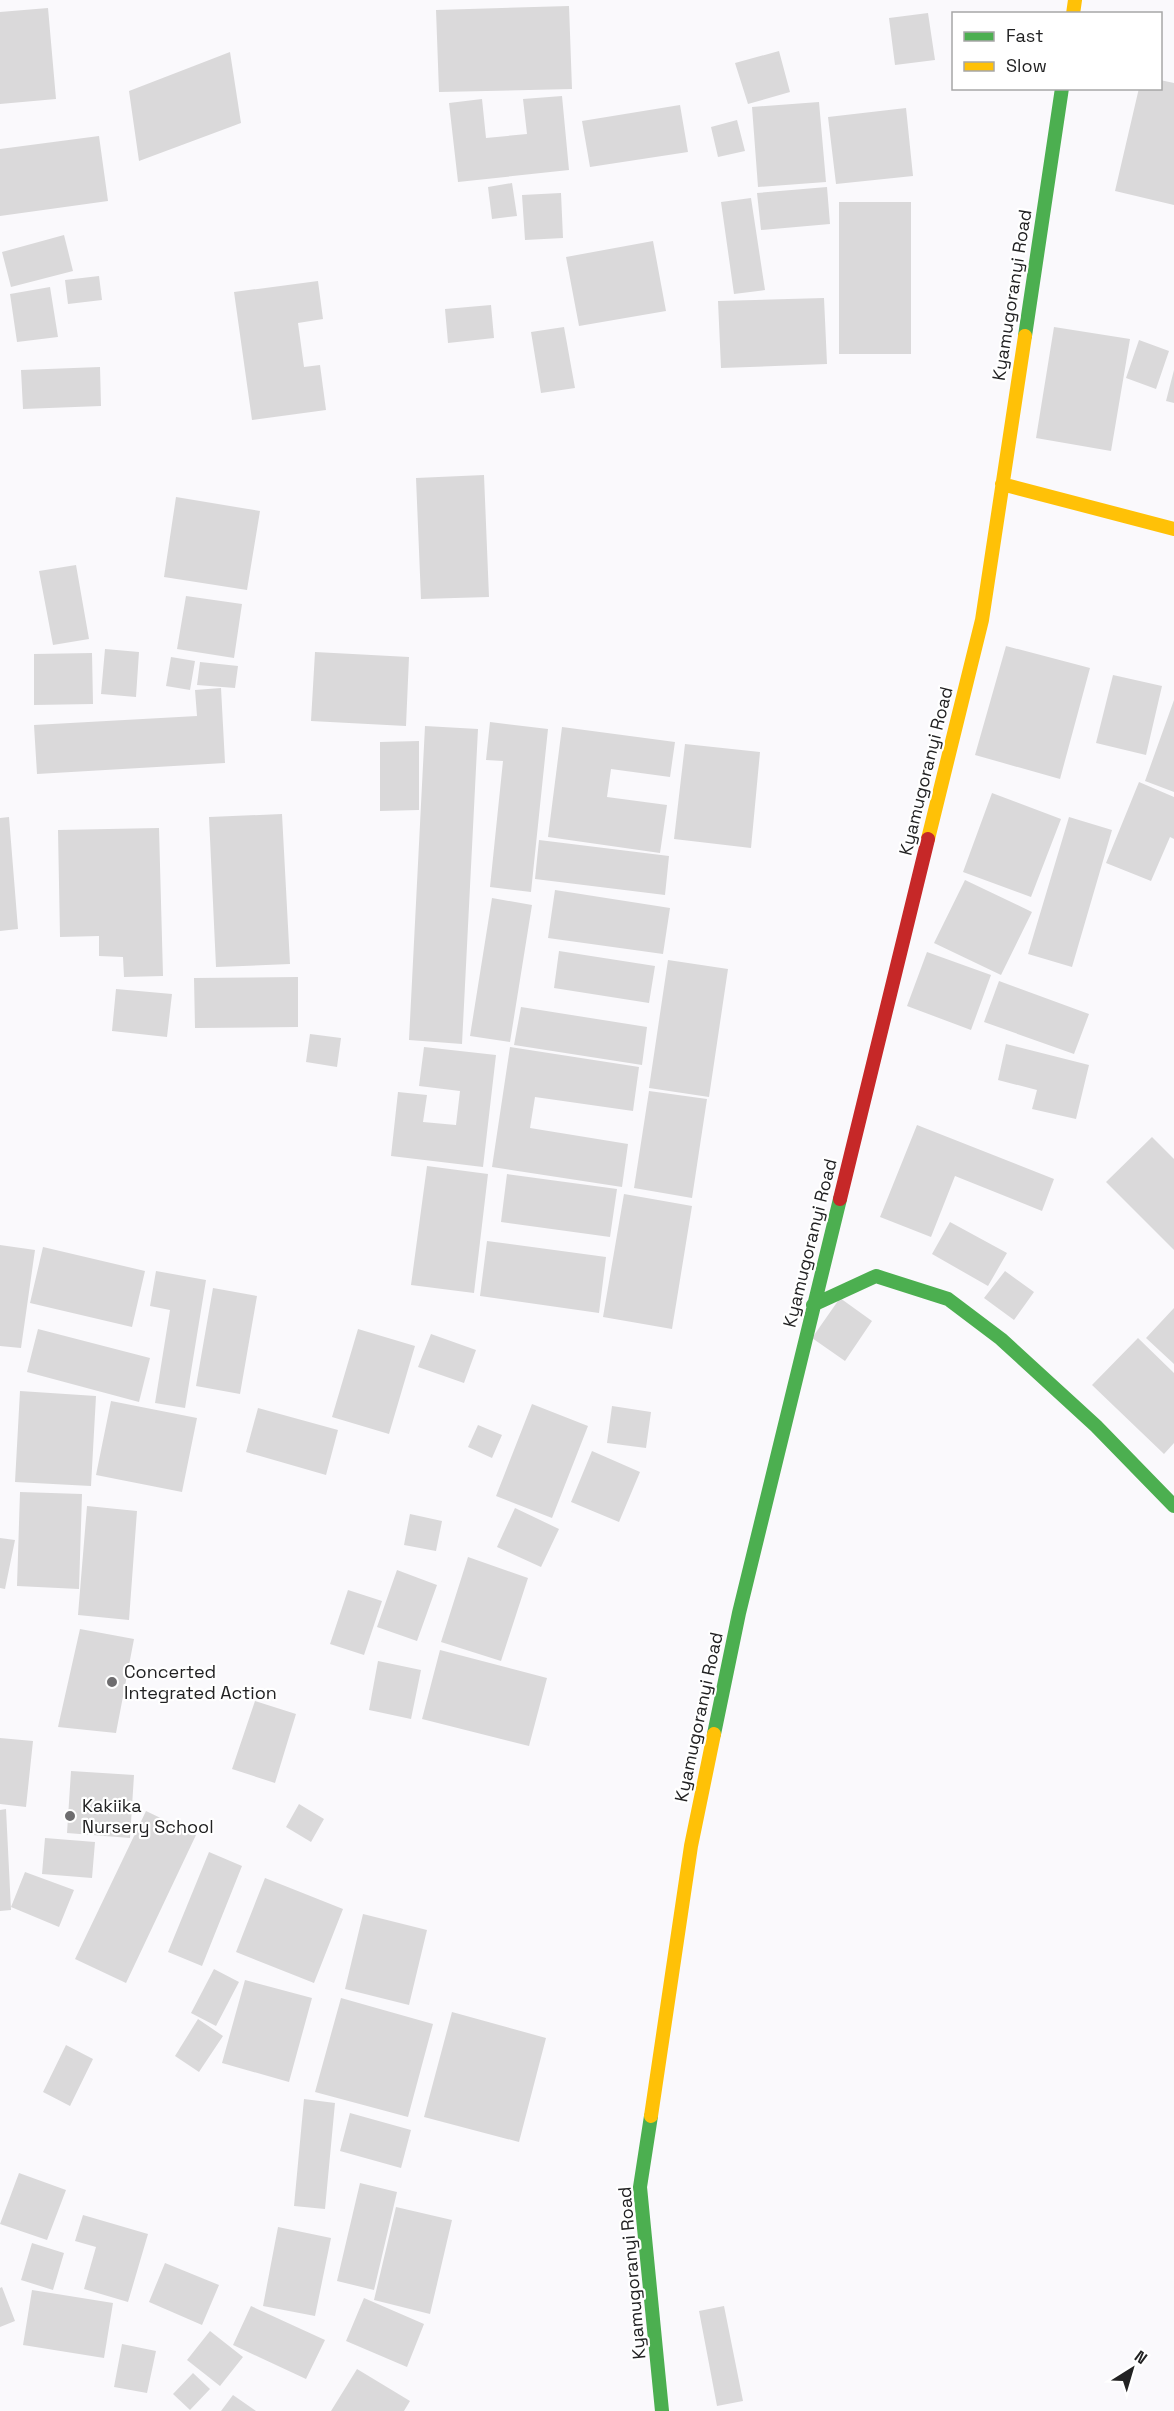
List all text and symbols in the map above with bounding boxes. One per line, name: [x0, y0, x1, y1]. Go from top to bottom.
legend: [952, 12, 1162, 90]
text: Fast: [1006, 24, 1043, 47]
text: Slow: [1006, 54, 1047, 77]
street label: Kyamugoranyi Road: [987, 208, 1036, 382]
street label: Kyamugoranyi Road: [893, 684, 958, 858]
street label: Kyamugoranyi Road: [777, 1156, 842, 1330]
street label: Kyamugoranyi Road: [669, 1630, 728, 1804]
place label: Concerted Integrated Action: [124, 1660, 277, 1704]
marker: Concerted Integrated Action: [105, 1675, 119, 1689]
place label: Kakiika Nursery School: [82, 1794, 214, 1838]
marker: Kakiika Nursery School: [63, 1809, 77, 1823]
street label: Kyamugoranyi Road: [612, 2186, 651, 2360]
north arrow: [1102, 2339, 1162, 2399]
text: N: [1130, 2346, 1151, 2369]

